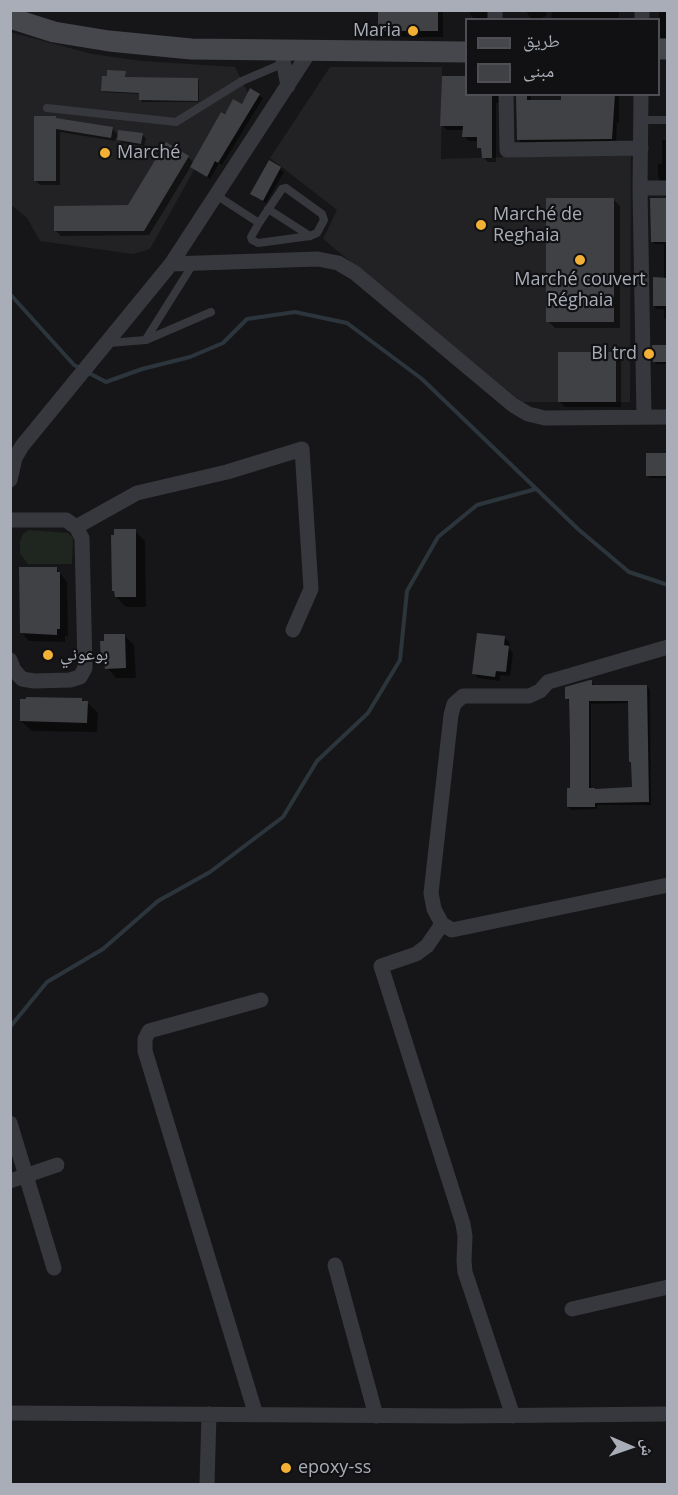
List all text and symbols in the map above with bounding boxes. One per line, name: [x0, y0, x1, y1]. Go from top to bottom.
legend: [465, 18, 660, 96]
place label: Maria: [353, 20, 401, 42]
marker: Maria: [406, 24, 420, 38]
text: طريق: [523, 28, 560, 52]
text: مبنى: [523, 58, 554, 82]
place label: Marché: [117, 142, 180, 164]
marker: Marché: [98, 146, 112, 160]
place label: Marché de Reghaia: [493, 204, 582, 246]
marker: Marché de Reghaia: [474, 218, 488, 232]
marker: Marché couvert Réghaia: [573, 253, 587, 267]
place label: Marché couvert Réghaia: [514, 269, 646, 312]
place label: Bl trd: [591, 343, 637, 365]
marker: Bl trd: [642, 347, 656, 361]
place label: بوعوني: [60, 644, 108, 666]
marker: بوعوني: [41, 648, 55, 662]
north arrow: [600, 1417, 660, 1477]
text: ش: [637, 1439, 659, 1456]
place label: epoxy-ss: [298, 1457, 371, 1479]
marker: epoxy-ss: [279, 1461, 293, 1475]

